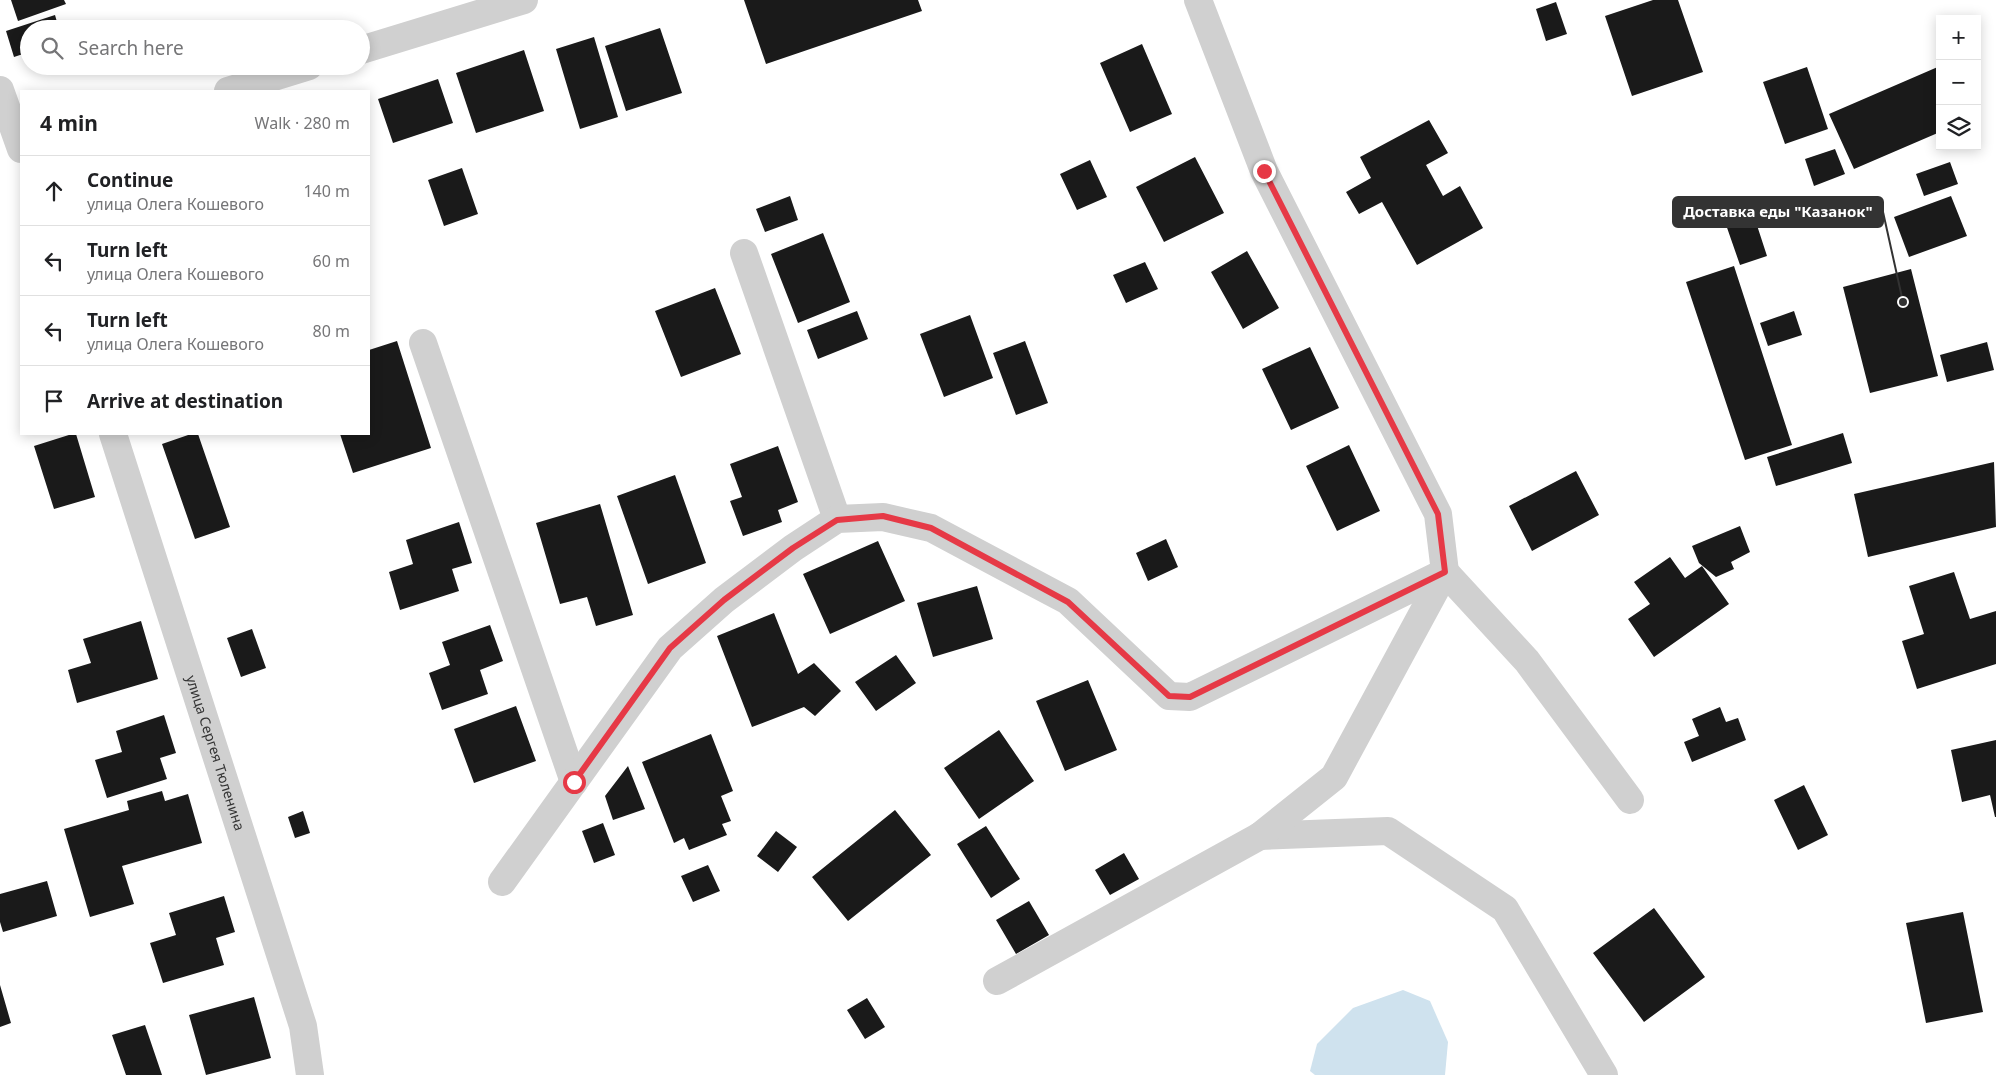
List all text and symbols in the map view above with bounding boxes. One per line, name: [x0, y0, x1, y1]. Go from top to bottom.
map controls: [1936, 15, 1981, 150]
button: +: [1936, 15, 1981, 60]
search box: [20, 20, 370, 75]
icon: search: [38, 34, 66, 62]
text: Search here: [78, 35, 184, 61]
button: −: [1936, 60, 1981, 105]
button: layers: [1936, 105, 1981, 150]
text: 4 min: [40, 109, 98, 137]
text: Walk · 280 m: [255, 112, 350, 134]
route end: [1253, 160, 1276, 183]
text: Continue: [87, 167, 173, 193]
icon: ahead: [40, 177, 68, 205]
text: 140 m: [303, 180, 350, 202]
text: улица Олега Кошевого: [87, 193, 264, 215]
callout: Доставка еды "Казанок": [1673, 197, 1883, 227]
text: Доставка еды "Казанок": [1683, 201, 1873, 221]
text: Turn left: [87, 237, 168, 263]
icon: left: [40, 247, 68, 275]
text: 60 m: [313, 250, 350, 272]
text: улица Олега Кошевого: [87, 263, 264, 285]
text: Turn left: [87, 307, 168, 333]
icon: left: [40, 317, 68, 345]
text: 80 m: [313, 320, 350, 342]
text: улица Олега Кошевого: [87, 333, 264, 355]
icon: arrive: [40, 387, 68, 415]
text: Arrive at destination: [87, 388, 283, 414]
street label: улица Сергея Тюленина: [182, 673, 250, 833]
route start: [563, 771, 586, 794]

